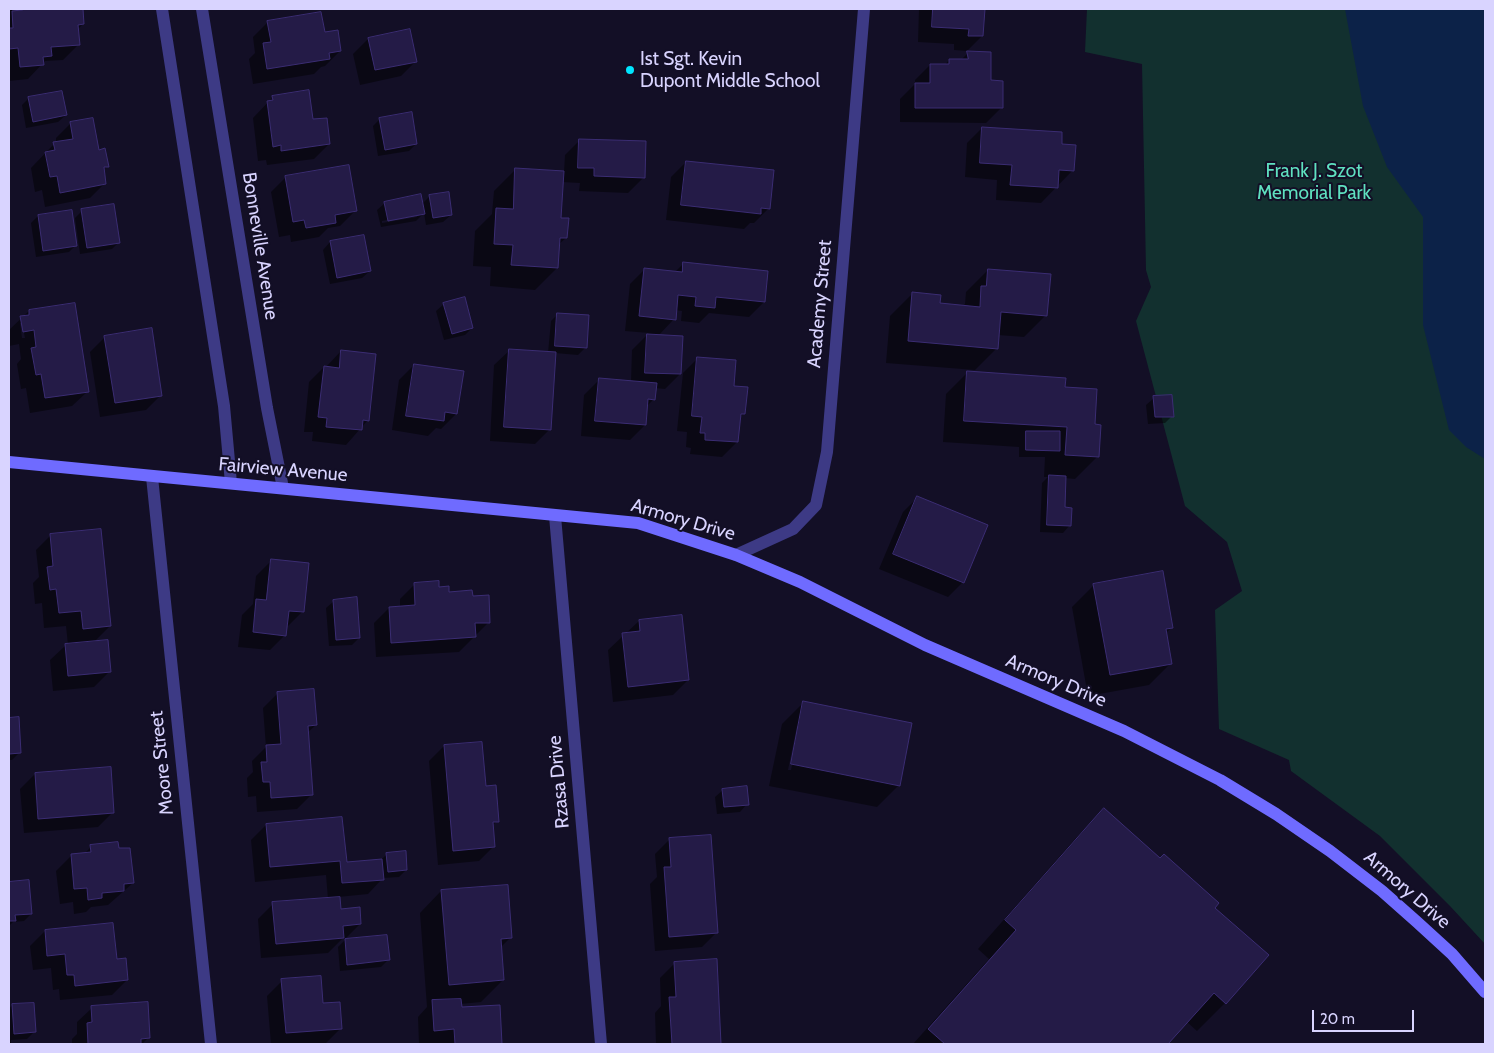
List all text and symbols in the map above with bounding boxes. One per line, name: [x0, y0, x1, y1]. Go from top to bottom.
place label: Ist Sgt. Kevin Dupont Middle School: [640, 48, 820, 92]
marker: Ist Sgt. Kevin Dupont Middle School: [624, 64, 636, 76]
park label: Frank J. Szot Memorial Park: [1257, 160, 1371, 204]
street label: Bonneville Avenue: [237, 171, 283, 321]
street label: Academy Street: [803, 239, 837, 369]
street label: Fairview Avenue: [218, 453, 348, 487]
street label: Armory Drive: [628, 494, 738, 546]
street label: Armory Drive: [1002, 650, 1110, 712]
street label: Moore Street: [145, 710, 179, 816]
street label: Rzasa Drive: [544, 734, 574, 830]
street label: Armory Drive: [1359, 846, 1455, 934]
scale bar: [1314, 1000, 1416, 1032]
text: 20 m: [1320, 1010, 1355, 1028]

